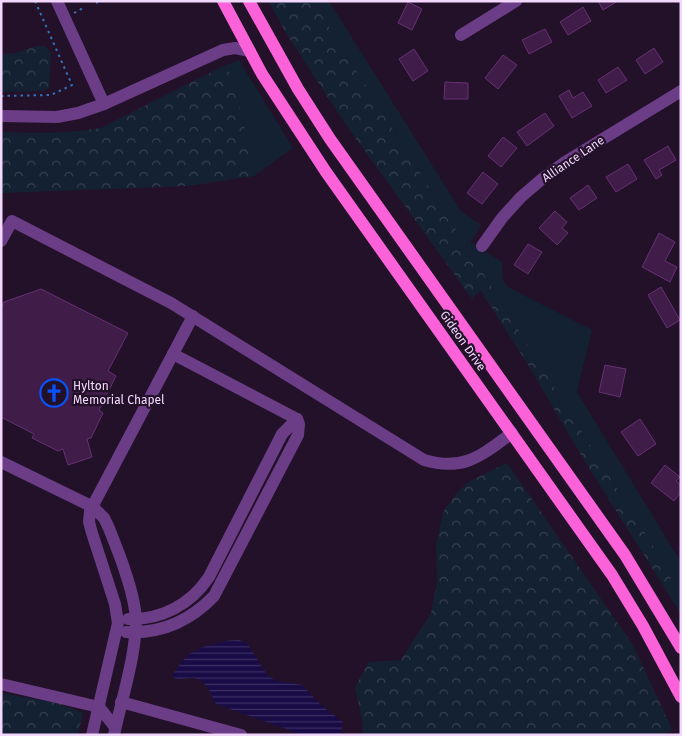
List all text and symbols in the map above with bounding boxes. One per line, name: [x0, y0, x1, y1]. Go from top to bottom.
street label: Alliance Lane: [539, 133, 607, 185]
street label: Gideon Drive: [437, 308, 489, 374]
church icon: Hylton Memorial Chapel: [39, 378, 69, 408]
place label: Hylton Memorial Chapel: [73, 379, 165, 407]

